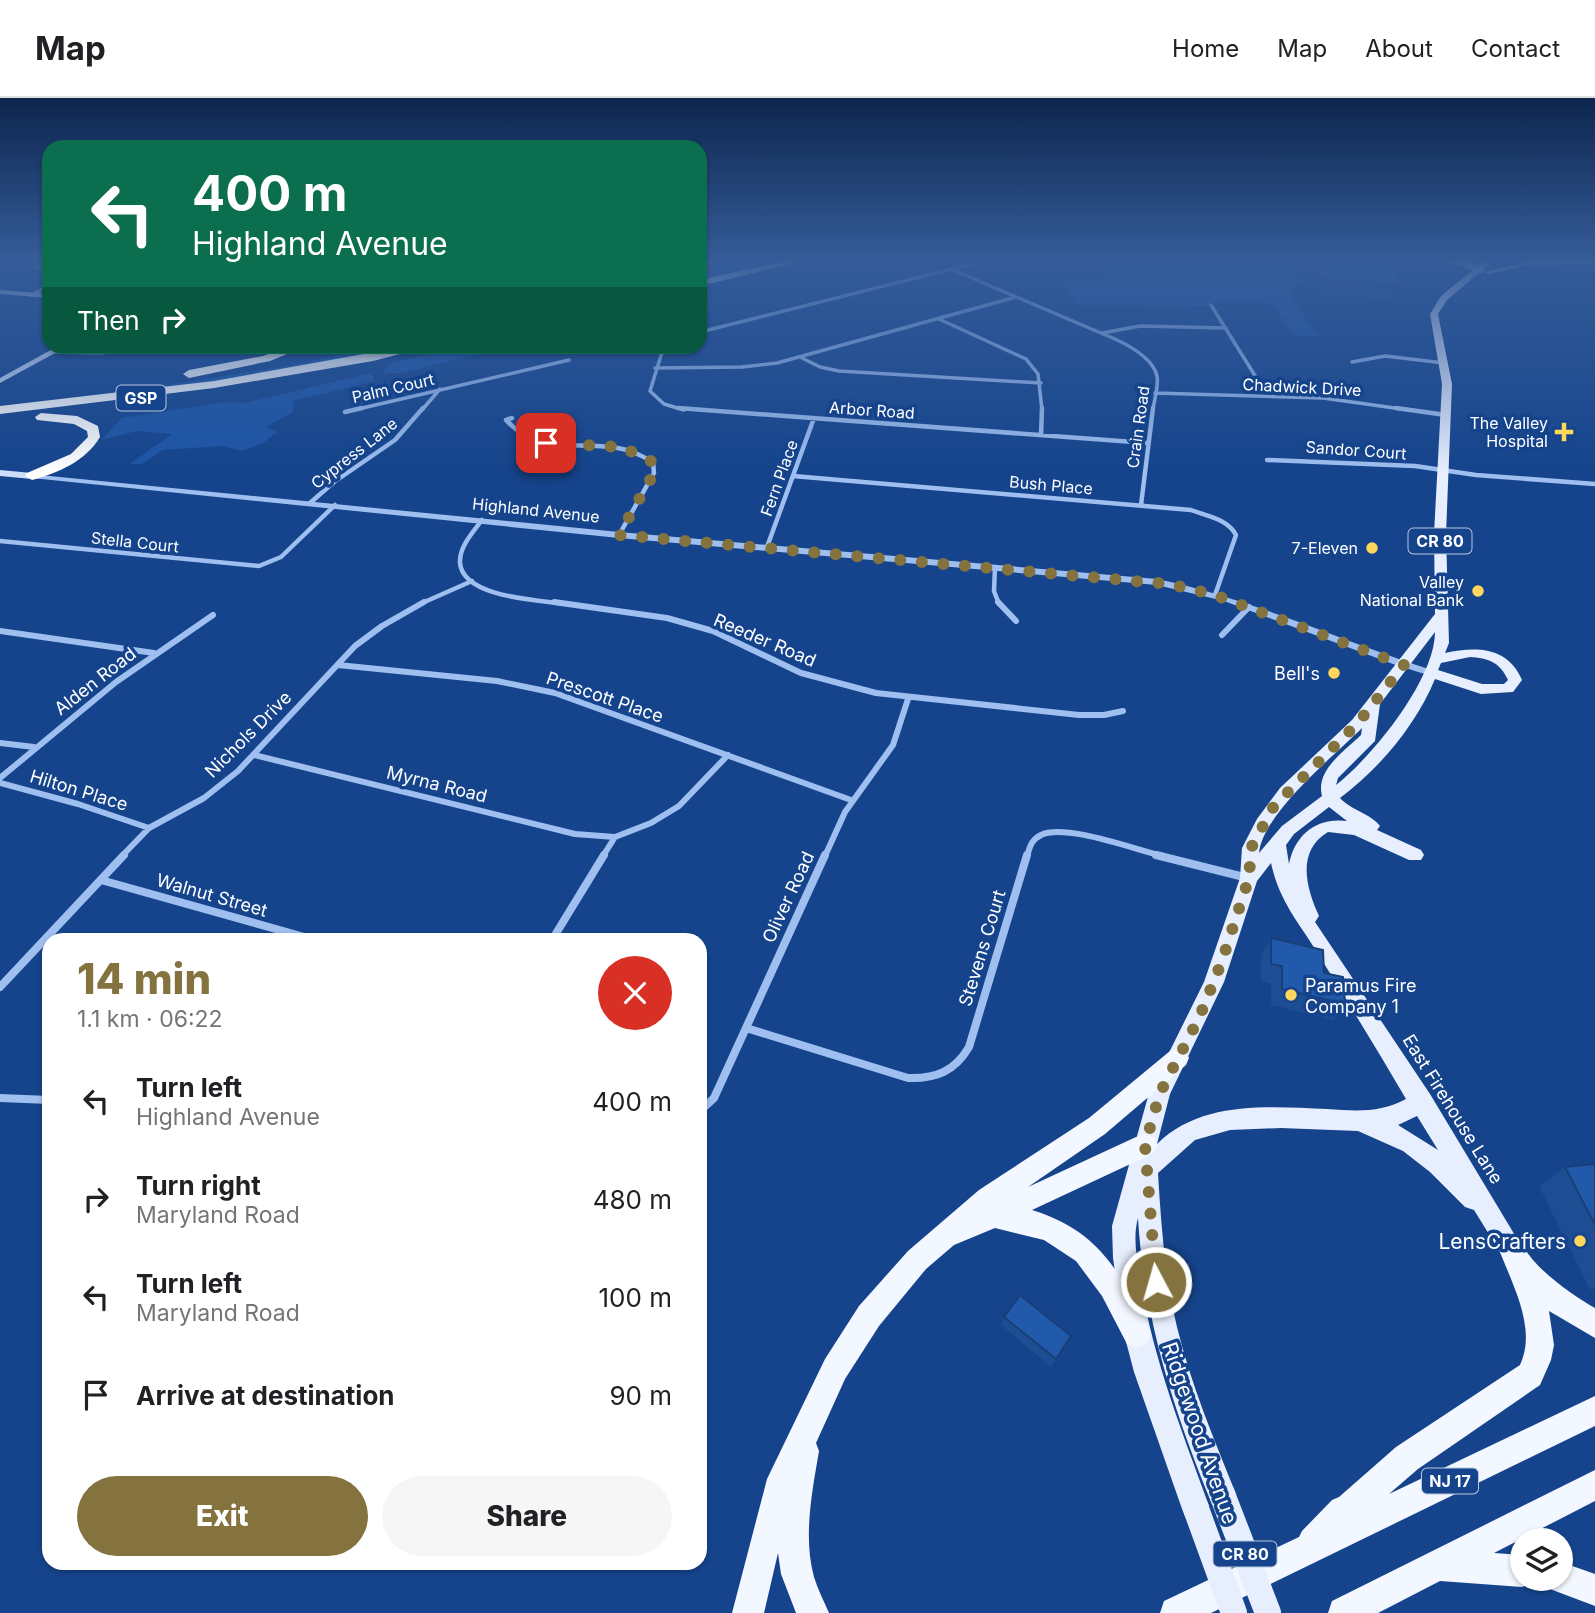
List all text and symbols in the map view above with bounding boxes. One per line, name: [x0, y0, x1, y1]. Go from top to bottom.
text: Map: [35, 28, 106, 68]
text: Home: [1172, 34, 1239, 63]
text: Map: [1277, 34, 1327, 63]
text: About: [1365, 34, 1433, 63]
text: Contact: [1471, 34, 1560, 63]
text: 400 m: [192, 164, 348, 223]
icon: left: [77, 168, 168, 259]
text: Highland Avenue: [192, 224, 448, 263]
icon: right: [154, 301, 192, 339]
text: Then: [77, 305, 140, 336]
street label: Palm Court: [350, 369, 436, 407]
street label: Chadwick Drive: [1242, 374, 1362, 400]
street label: Crain Road: [1122, 384, 1154, 470]
road number: GSP: [116, 386, 166, 410]
street label: Arbor Road: [828, 397, 916, 423]
street label: Cypress Lane: [307, 413, 401, 493]
pin: [516, 413, 576, 473]
place label: The Valley Hospital: [1469, 413, 1548, 451]
marker: The Valley Hospital: [1554, 422, 1574, 442]
icon: arrive: [527, 424, 565, 462]
street label: Fern Place: [756, 437, 802, 519]
street label: Sandor Court: [1305, 437, 1407, 463]
street label: Bush Place: [1008, 471, 1094, 499]
street label: Highland Avenue: [471, 493, 601, 527]
street label: Stella Court: [90, 527, 180, 557]
road number: CR 80: [1408, 528, 1472, 554]
place label: 7-Eleven: [1292, 538, 1358, 558]
marker: 7-Eleven: [1364, 540, 1380, 556]
place label: Valley National Bank: [1360, 572, 1464, 610]
marker: Valley National Bank: [1470, 583, 1486, 599]
street label: Reeder Road: [711, 609, 819, 671]
street label: Alden Road: [50, 643, 140, 719]
place label: Bell's: [1274, 663, 1320, 684]
marker: Bell's: [1326, 665, 1342, 681]
street label: Prescott Place: [544, 667, 666, 727]
street label: Nichols Drive: [201, 687, 295, 781]
street label: Myrna Road: [385, 761, 489, 807]
street label: Hilton Place: [27, 765, 131, 815]
street label: Oliver Road: [758, 848, 818, 946]
street label: Walnut Street: [154, 869, 270, 921]
street label: Stevens Court: [954, 887, 1010, 1009]
text: 14 min: [77, 953, 211, 1004]
button: close: [598, 956, 672, 1030]
place label: Paramus Fire Company 1: [1305, 975, 1416, 1017]
marker: Paramus Fire Company 1: [1283, 987, 1299, 1003]
text: 1.1 km · 06:22: [77, 1005, 223, 1033]
street label: East Firehouse Lane: [1399, 1031, 1507, 1187]
text: Turn left: [136, 1072, 242, 1103]
icon: left: [77, 1082, 115, 1120]
text: 400 m: [592, 1086, 672, 1117]
text: Highland Avenue: [136, 1103, 320, 1131]
text: Turn right: [136, 1170, 261, 1201]
icon: right: [77, 1180, 115, 1218]
text: 480 m: [593, 1184, 672, 1215]
text: Maryland Road: [136, 1201, 300, 1229]
place label: LensCrafters: [1438, 1229, 1566, 1254]
marker: LensCrafters: [1572, 1233, 1588, 1249]
position arrow: [1119, 1245, 1193, 1319]
text: Turn left: [136, 1268, 242, 1299]
icon: left: [77, 1278, 115, 1316]
text: 100 m: [599, 1282, 672, 1313]
text: Maryland Road: [136, 1299, 300, 1327]
street label: Ridgewood Avenue: [1157, 1339, 1243, 1527]
icon: arrive: [77, 1376, 115, 1414]
text: Arrive at destination: [136, 1380, 395, 1411]
text: 90 m: [609, 1380, 672, 1411]
road number: NJ 17: [1422, 1469, 1478, 1494]
button: Exit: [77, 1476, 368, 1556]
button: Share: [382, 1476, 672, 1556]
map controls: [1510, 1528, 1573, 1591]
button: layers: [1510, 1528, 1573, 1591]
road number: CR 80: [1214, 1542, 1276, 1566]

